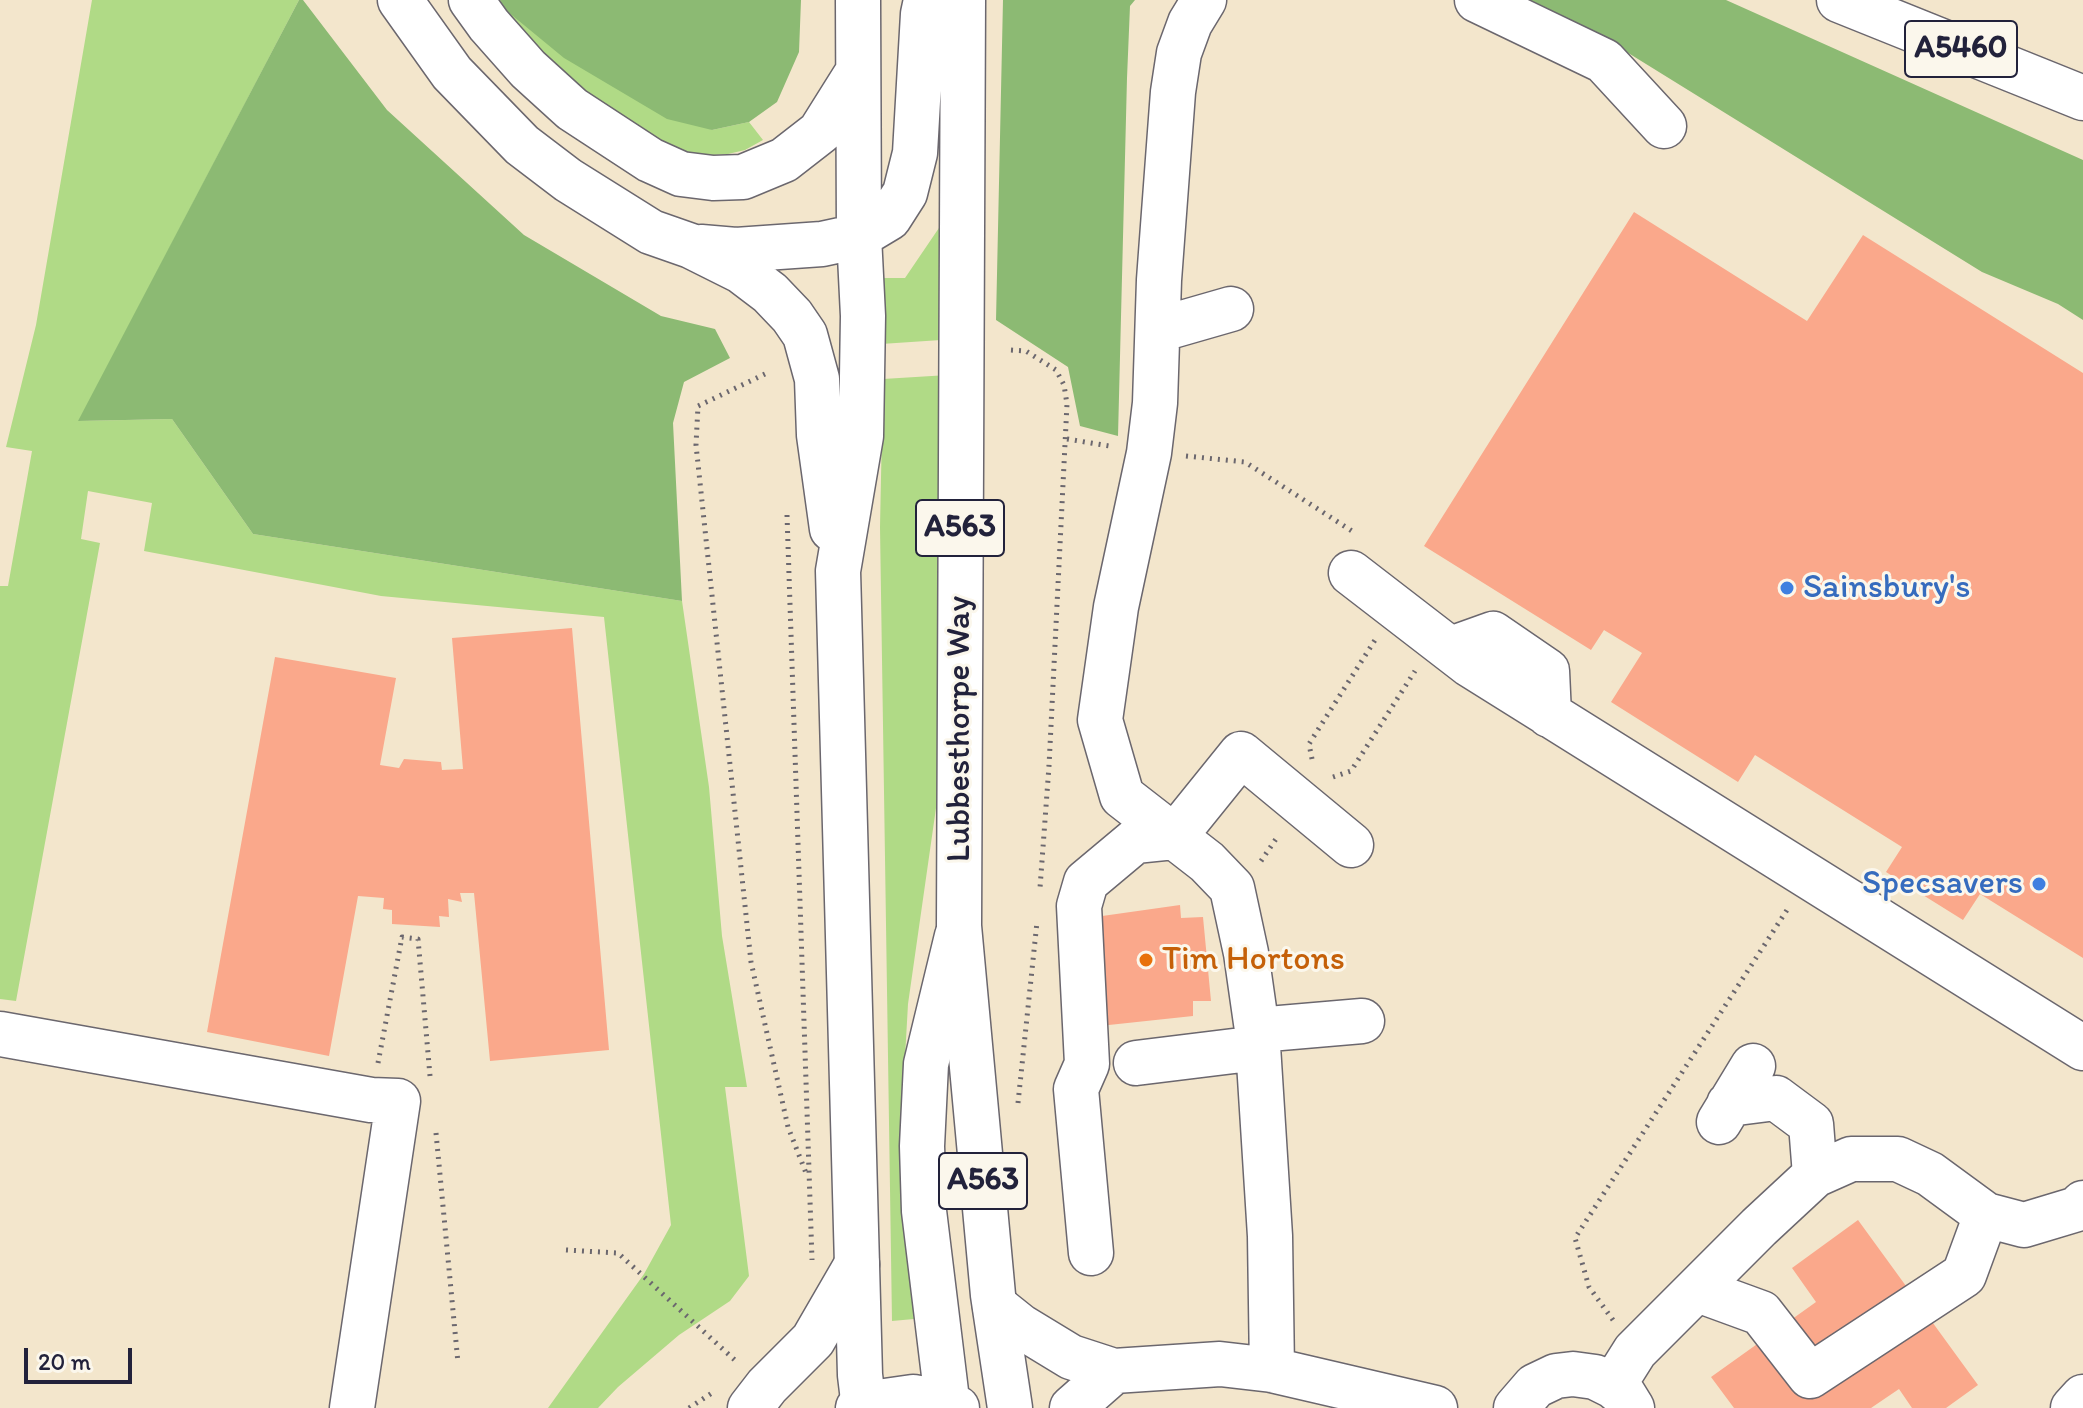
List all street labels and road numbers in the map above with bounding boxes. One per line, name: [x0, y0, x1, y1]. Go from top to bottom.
road number: A5460: [1905, 21, 2017, 77]
road number: A563: [916, 500, 1004, 556]
street label: Lubbesthorpe Way: [940, 596, 980, 862]
road number: A563: [939, 1153, 1027, 1209]

